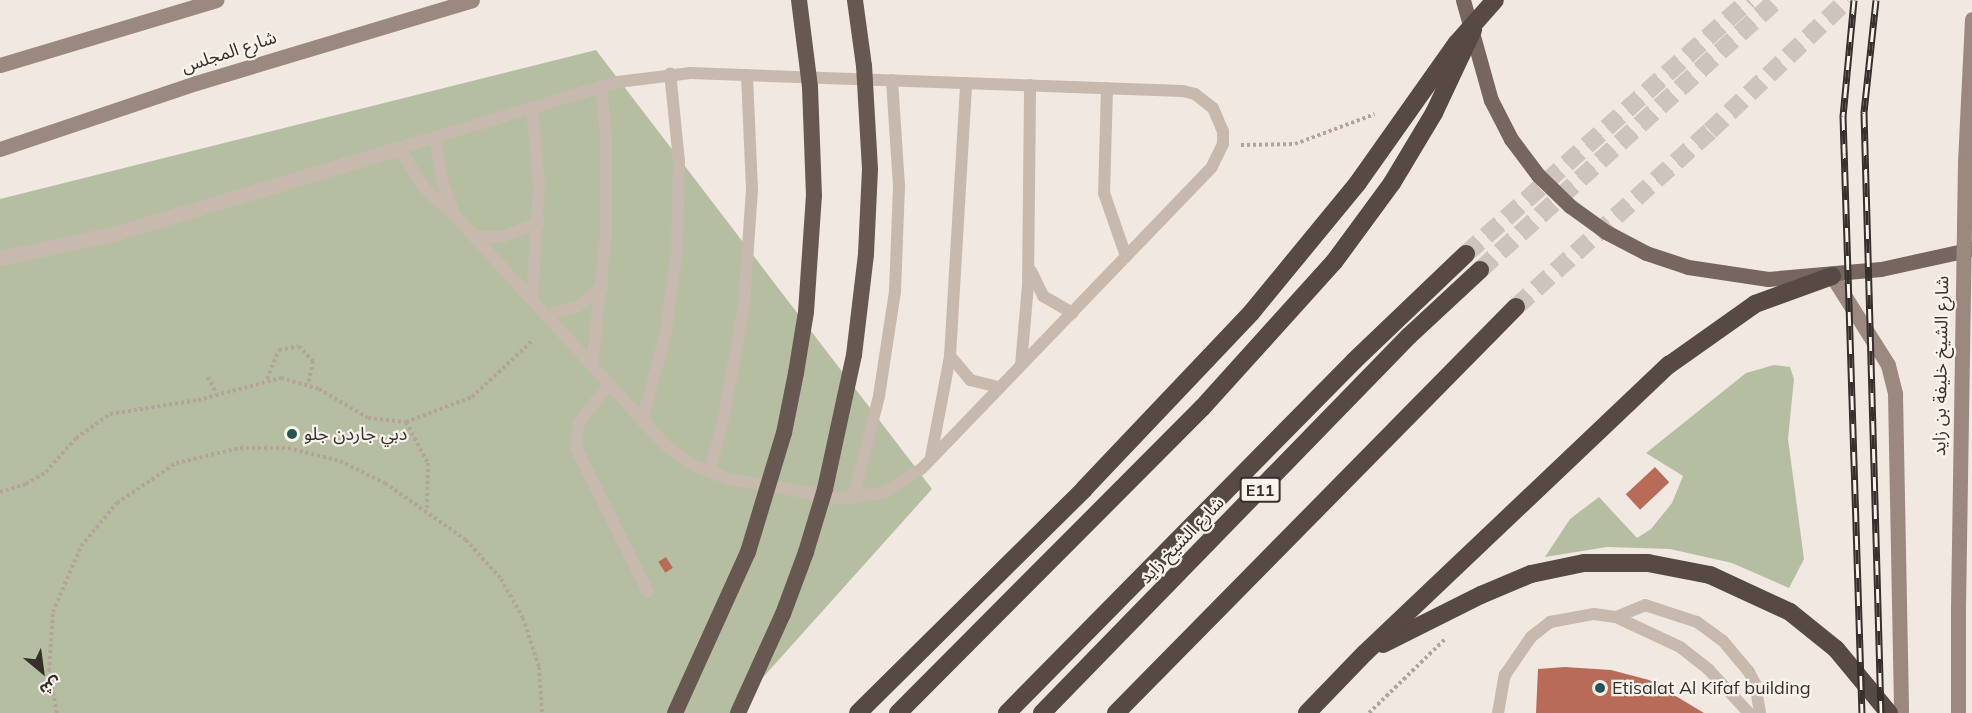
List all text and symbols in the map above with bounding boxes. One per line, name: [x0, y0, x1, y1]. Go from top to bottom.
street label: شارع المجلس: [179, 26, 279, 78]
street label: شارع الشيخ خليفة بن زايد: [1929, 276, 1953, 456]
place label: دبي جاردن جلو: [304, 423, 407, 445]
marker: دبي جاردن جلو: [285, 427, 299, 441]
road number: E11: [1239, 477, 1281, 503]
street label: شارع الشيخ زايد: [1135, 492, 1229, 588]
north arrow: [12, 641, 72, 701]
text: ش: [36, 673, 65, 701]
place label: Etisalat Al Kifaf building: [1612, 677, 1811, 699]
marker: Etisalat Al Kifaf building: [1593, 681, 1607, 695]

